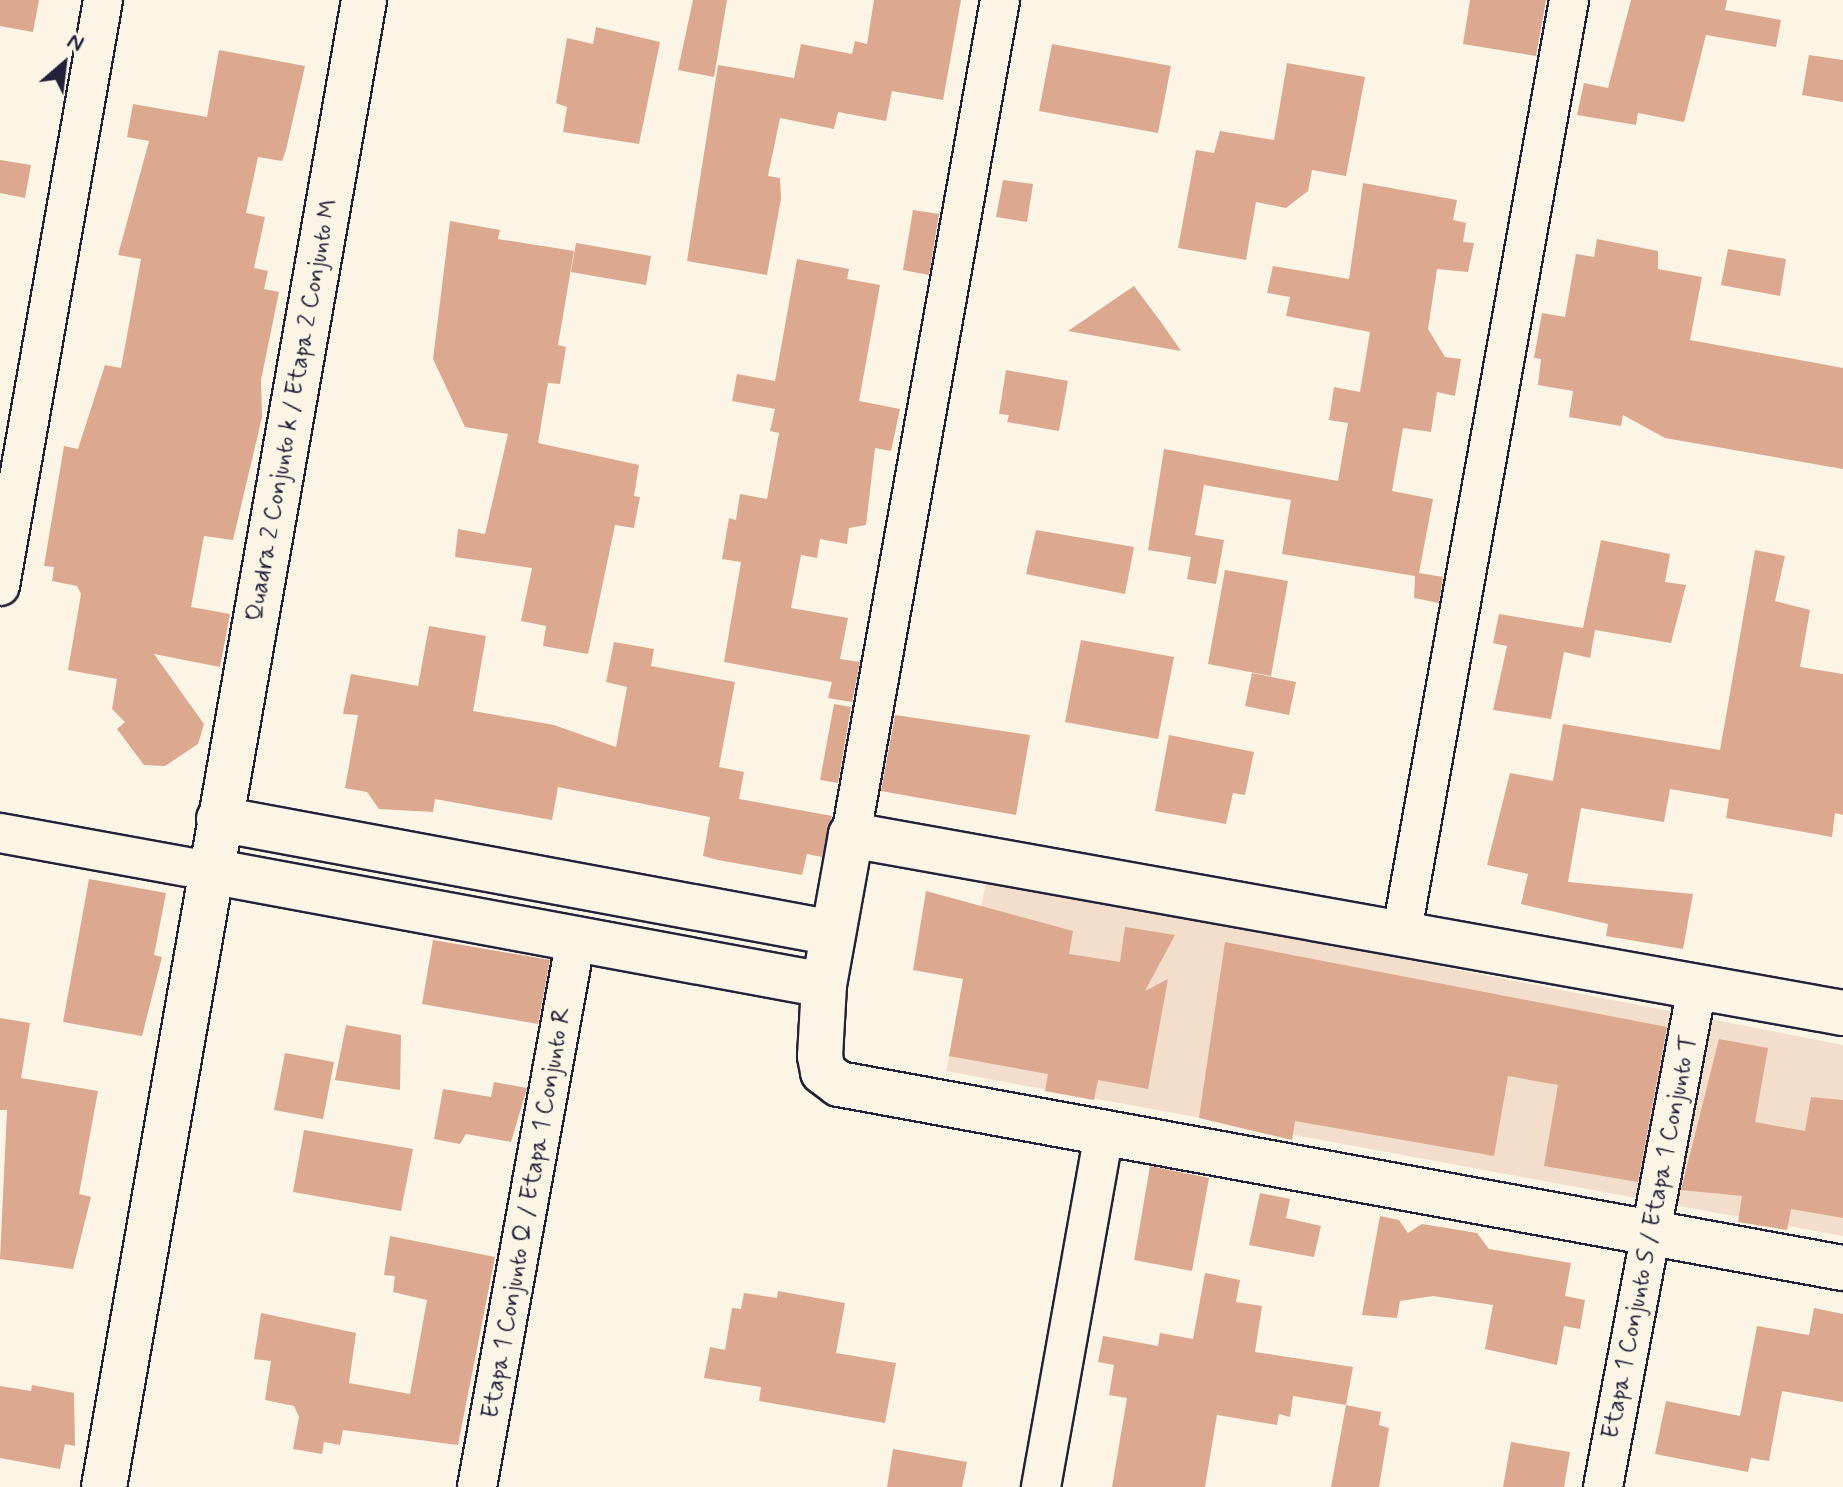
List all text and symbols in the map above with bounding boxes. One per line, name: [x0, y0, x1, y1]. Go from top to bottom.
north arrow: [24, 24, 104, 104]
text: N: [62, 27, 88, 59]
street label: Quadra 2 Conjunto k / Etapa 2 Conjunto M: [240, 195, 344, 625]
street label: Etapa 1 Conjunto Q / Etapa 1 Conjunto R: [477, 1007, 577, 1419]
street label: Etapa 1 Conjunto S / Etapa 1 Conjunto T: [1597, 1034, 1703, 1440]

